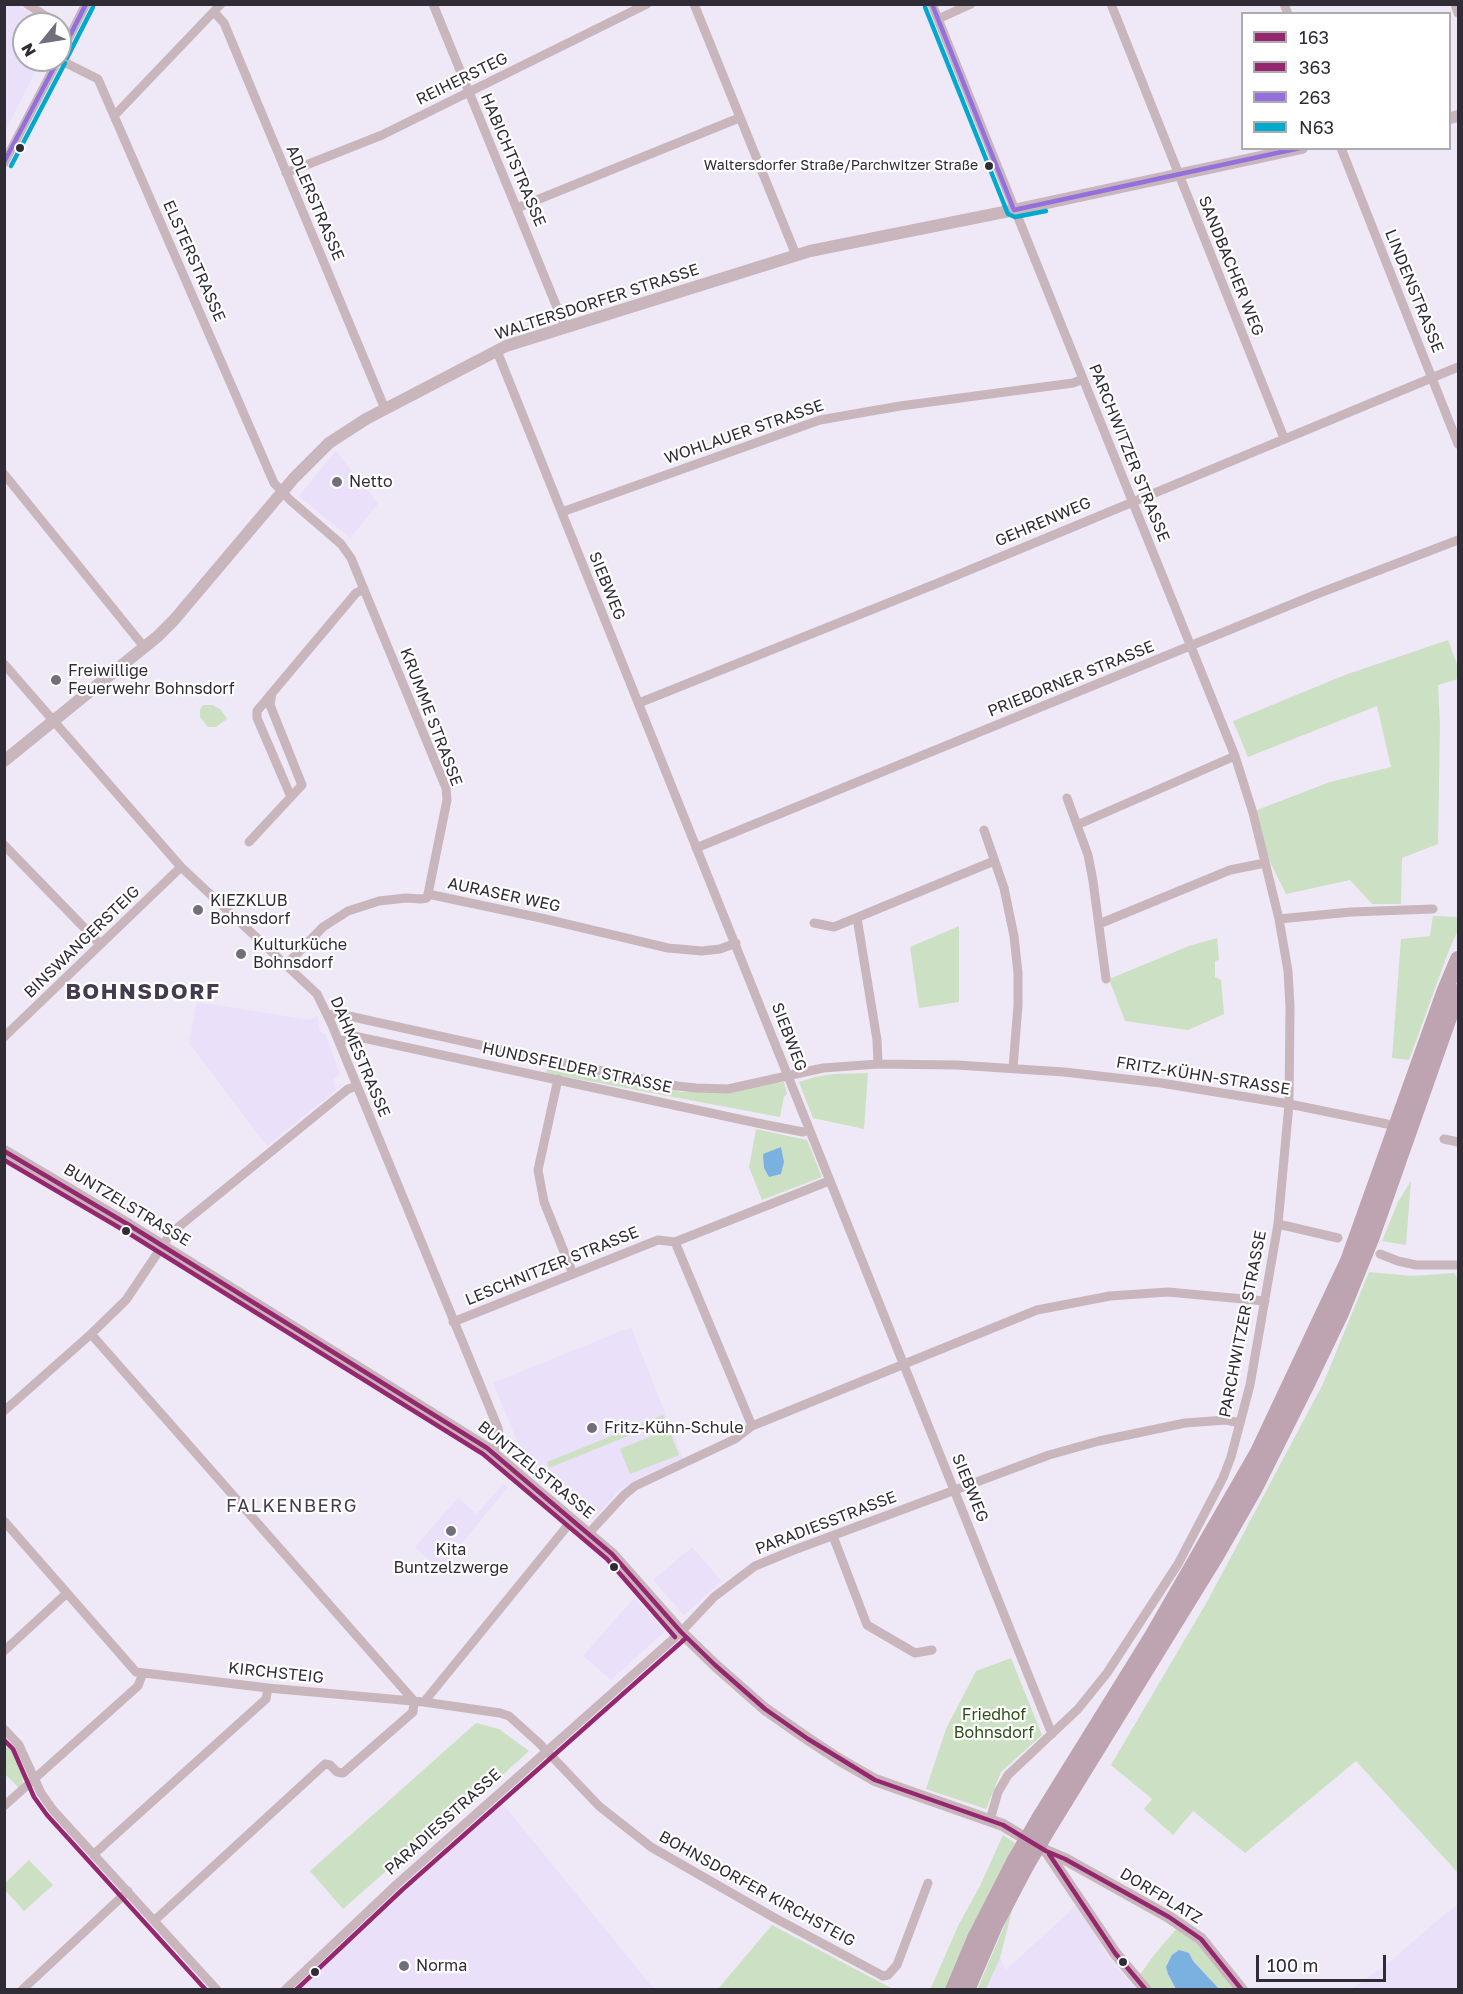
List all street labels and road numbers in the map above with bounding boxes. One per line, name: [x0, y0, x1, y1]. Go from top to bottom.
street label: REIHERSTEG: [413, 49, 511, 109]
street label: HABICHTSTRASSE: [476, 90, 550, 230]
street label: ADLERSTRASSE: [282, 142, 348, 264]
street label: SANDBACHER WEG: [1194, 193, 1268, 339]
street label: ELSTERSTRASSE: [159, 197, 229, 325]
street label: LINDENSTRASSE: [1381, 227, 1447, 355]
street label: WALTERSDORFER STRASSE: [492, 260, 702, 344]
street label: PARCHWITZER STRASSE: [1084, 361, 1174, 545]
street label: WOHLAUER STRASSE: [662, 396, 826, 468]
street label: GEHRENWEG: [992, 493, 1094, 551]
street label: SIEBWEG: [585, 549, 629, 623]
street label: PRIEBORNER STRASSE: [985, 637, 1157, 721]
street label: KRUMME STRASSE: [396, 645, 466, 789]
street label: AURASER WEG: [446, 874, 562, 916]
street label: BINSWANGERSTEIG: [20, 882, 144, 1002]
street label: DAHMESTRASSE: [326, 994, 394, 1120]
street label: SIEBWEG: [767, 1000, 811, 1074]
street label: HUNDSFELDER STRASSE: [480, 1039, 674, 1097]
street label: FRITZ-KÜHN-STRASSE: [1115, 1053, 1291, 1099]
street label: BUNTZELSTRASSE: [60, 1160, 194, 1250]
street label: LESCHNITZER STRASSE: [463, 1222, 641, 1310]
street label: PARCHWITZER STRASSE: [1215, 1229, 1271, 1419]
street label: BUNTZELSTRASSE: [474, 1417, 598, 1523]
street label: SIEBWEG: [948, 1451, 992, 1525]
street label: PARADIESSTRASSE: [753, 1487, 899, 1559]
street label: KIRCHSTEIG: [227, 1658, 325, 1688]
street label: PARADIESSTRASSE: [381, 1765, 505, 1879]
street label: BOHNSDORFER KIRCHSTEIG: [656, 1827, 858, 1951]
street label: DORFPLATZ: [1116, 1864, 1206, 1928]

